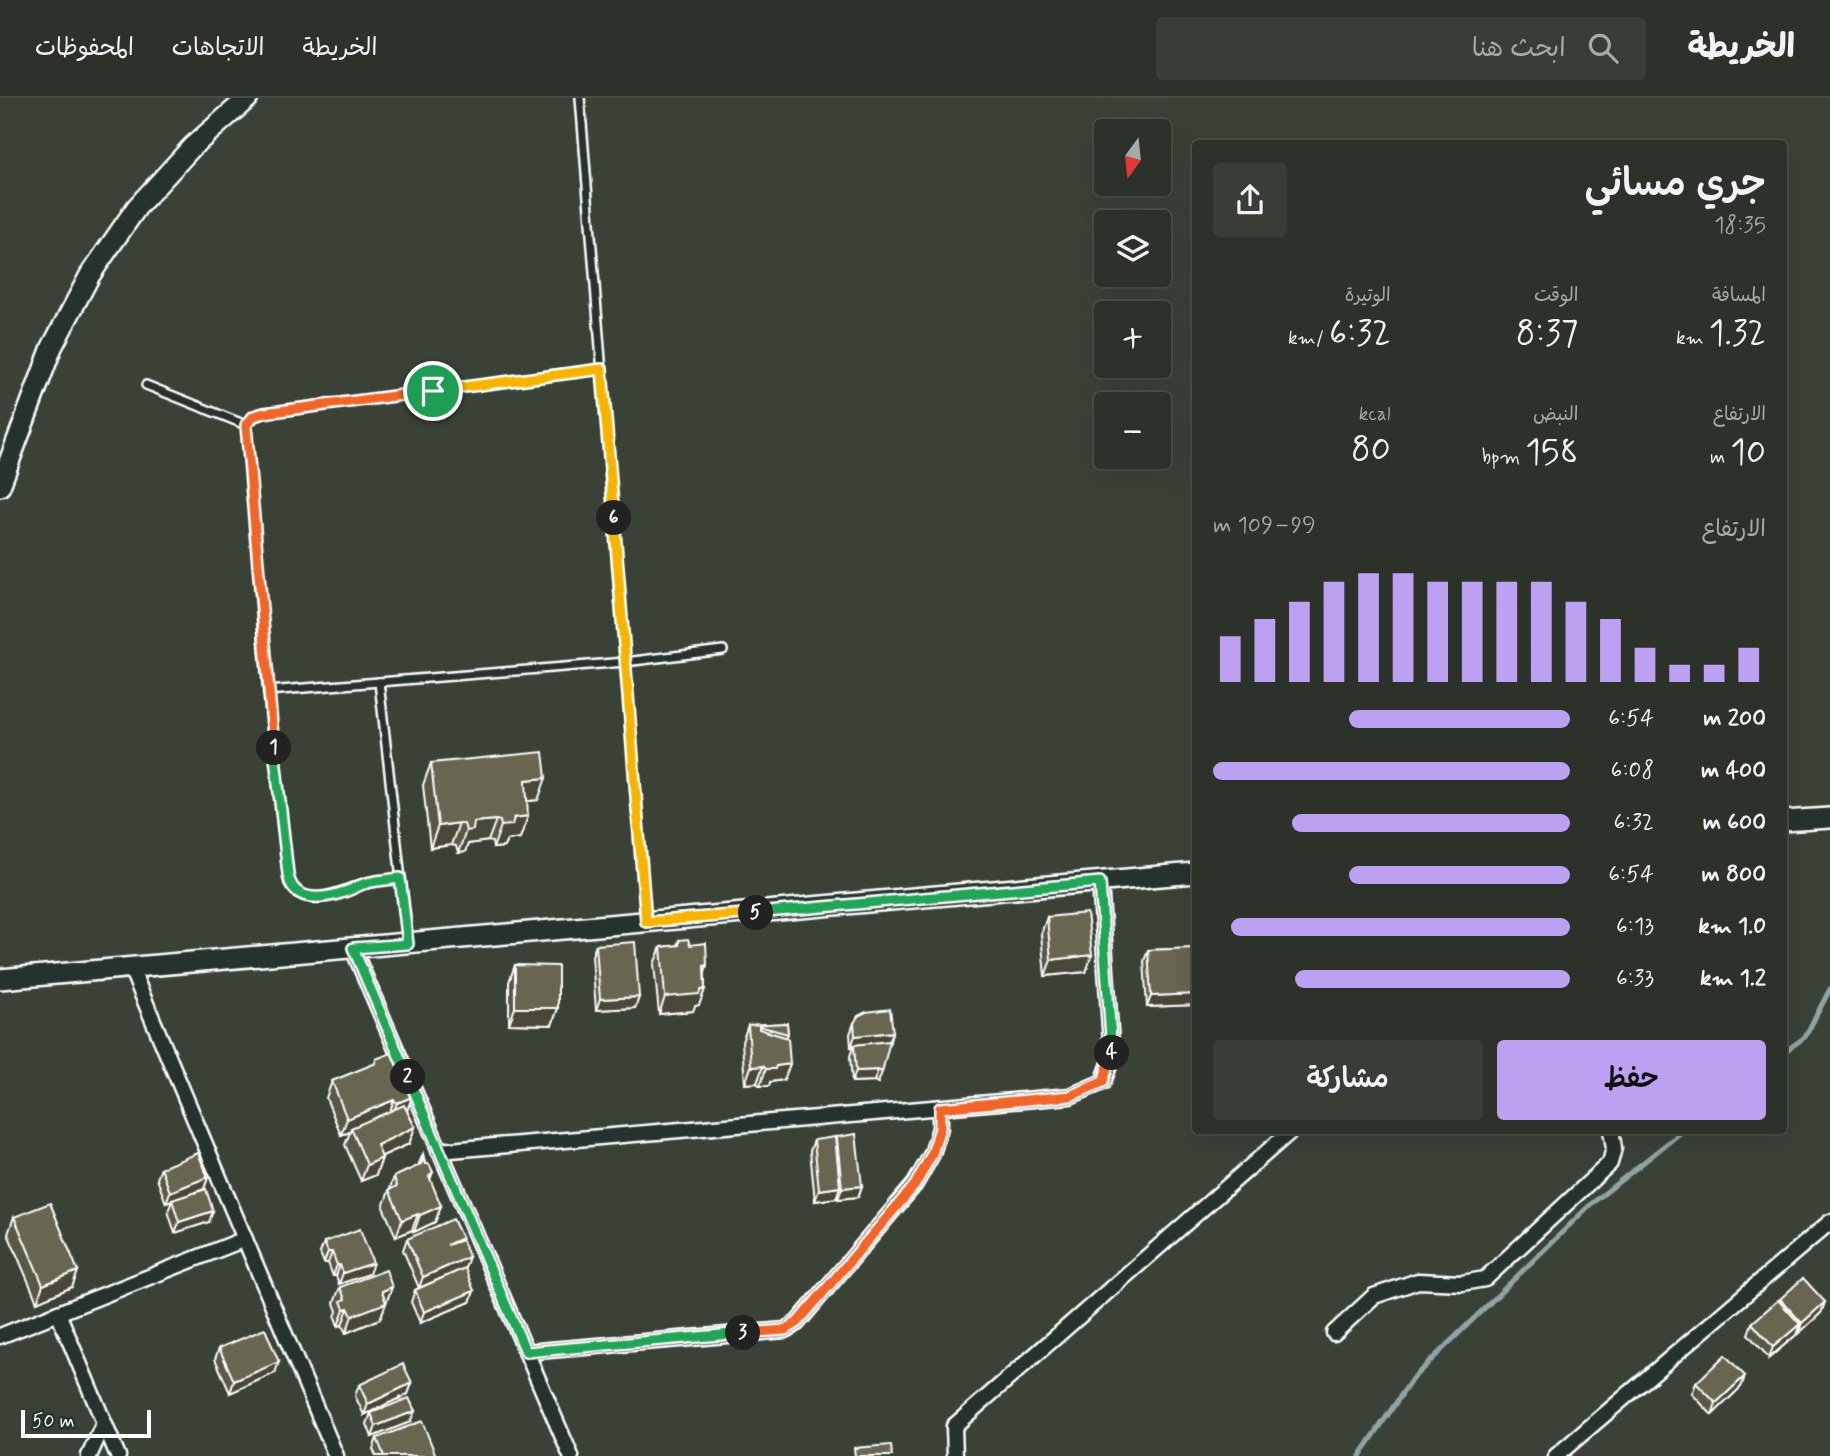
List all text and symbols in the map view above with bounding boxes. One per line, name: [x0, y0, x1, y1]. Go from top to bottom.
search box: [1156, 17, 1646, 80]
text: الخريطة: [1688, 26, 1795, 70]
icon: search: [1584, 29, 1622, 67]
text: ابحث هنا: [1472, 32, 1566, 66]
text: المحفوظات: [35, 33, 134, 64]
text: الاتجاهات: [172, 33, 265, 64]
text: الخريطة: [303, 33, 377, 64]
north arrow: [1094, 119, 1171, 196]
map controls: [1094, 119, 1171, 469]
text: جري مسائي: [1585, 160, 1766, 209]
button: share: [1213, 163, 1287, 237]
button: layers: [1094, 210, 1171, 287]
text: 18:35: [1714, 211, 1766, 241]
text: الوتيرة: [1345, 283, 1391, 308]
text: الوقت: [1534, 283, 1578, 308]
text: المسافة: [1712, 283, 1766, 308]
button: +: [1094, 301, 1171, 378]
text: 6:32: [1329, 311, 1391, 357]
text: 8:37: [1516, 311, 1578, 357]
text: 1.32: [1709, 311, 1766, 357]
text: /km: [1288, 326, 1329, 351]
text: km: [1676, 326, 1709, 351]
pin: [403, 361, 463, 421]
icon: arrive: [414, 372, 452, 410]
button: −: [1094, 392, 1171, 469]
text: kcal: [1359, 402, 1391, 427]
text: النبض: [1533, 402, 1578, 427]
text: الارتفاع: [1713, 402, 1766, 427]
text: 80: [1351, 427, 1391, 473]
text: 158: [1525, 430, 1578, 476]
text: 10: [1730, 430, 1766, 476]
text: bpm: [1482, 445, 1525, 470]
text: m: [1710, 445, 1730, 470]
pin: 6: [596, 500, 632, 536]
text: 6: [609, 505, 618, 530]
text: 99–109 m: [1213, 511, 1316, 541]
text: الارتفاع: [1702, 515, 1766, 545]
text: 6:54: [1608, 704, 1654, 734]
text: 200 m: [1703, 704, 1766, 734]
pin: 1: [256, 730, 292, 766]
text: 1: [269, 735, 278, 760]
text: 6:08: [1611, 756, 1654, 786]
text: 400 m: [1701, 756, 1766, 786]
text: 6:32: [1614, 808, 1654, 838]
text: 600 m: [1703, 808, 1766, 838]
text: 6:54: [1608, 860, 1654, 890]
text: 800 m: [1702, 860, 1766, 890]
pin: 5: [738, 896, 774, 930]
text: 5: [750, 900, 761, 925]
text: 6:13: [1616, 912, 1654, 942]
text: 1.0 km: [1698, 912, 1766, 942]
text: 6:33: [1616, 964, 1654, 994]
text: 1.2 km: [1700, 964, 1766, 994]
pin: 4: [1094, 1035, 1130, 1070]
text: 4: [1106, 1040, 1117, 1065]
button: مشاركة: [1213, 1040, 1483, 1120]
button: حفظ: [1497, 1040, 1766, 1120]
pin: 2: [390, 1060, 426, 1094]
text: 2: [403, 1064, 412, 1089]
pin: 3: [726, 1316, 760, 1350]
text: 3: [738, 1320, 747, 1345]
scale bar: [21, 1407, 150, 1439]
text: 50 m: [32, 1409, 75, 1434]

